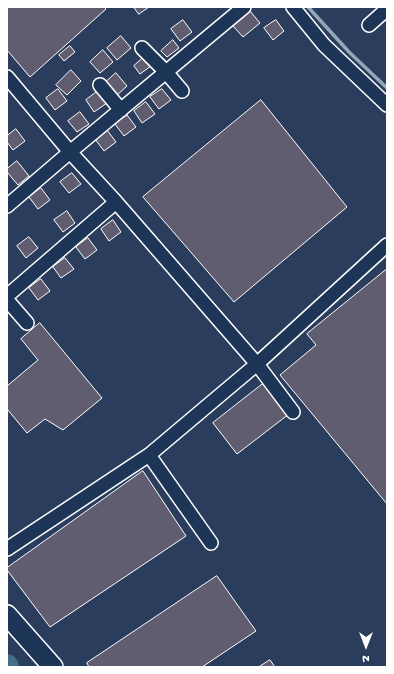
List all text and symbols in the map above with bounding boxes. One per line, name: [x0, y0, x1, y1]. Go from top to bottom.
north arrow: [346, 626, 386, 666]
text: N: [362, 652, 370, 664]

